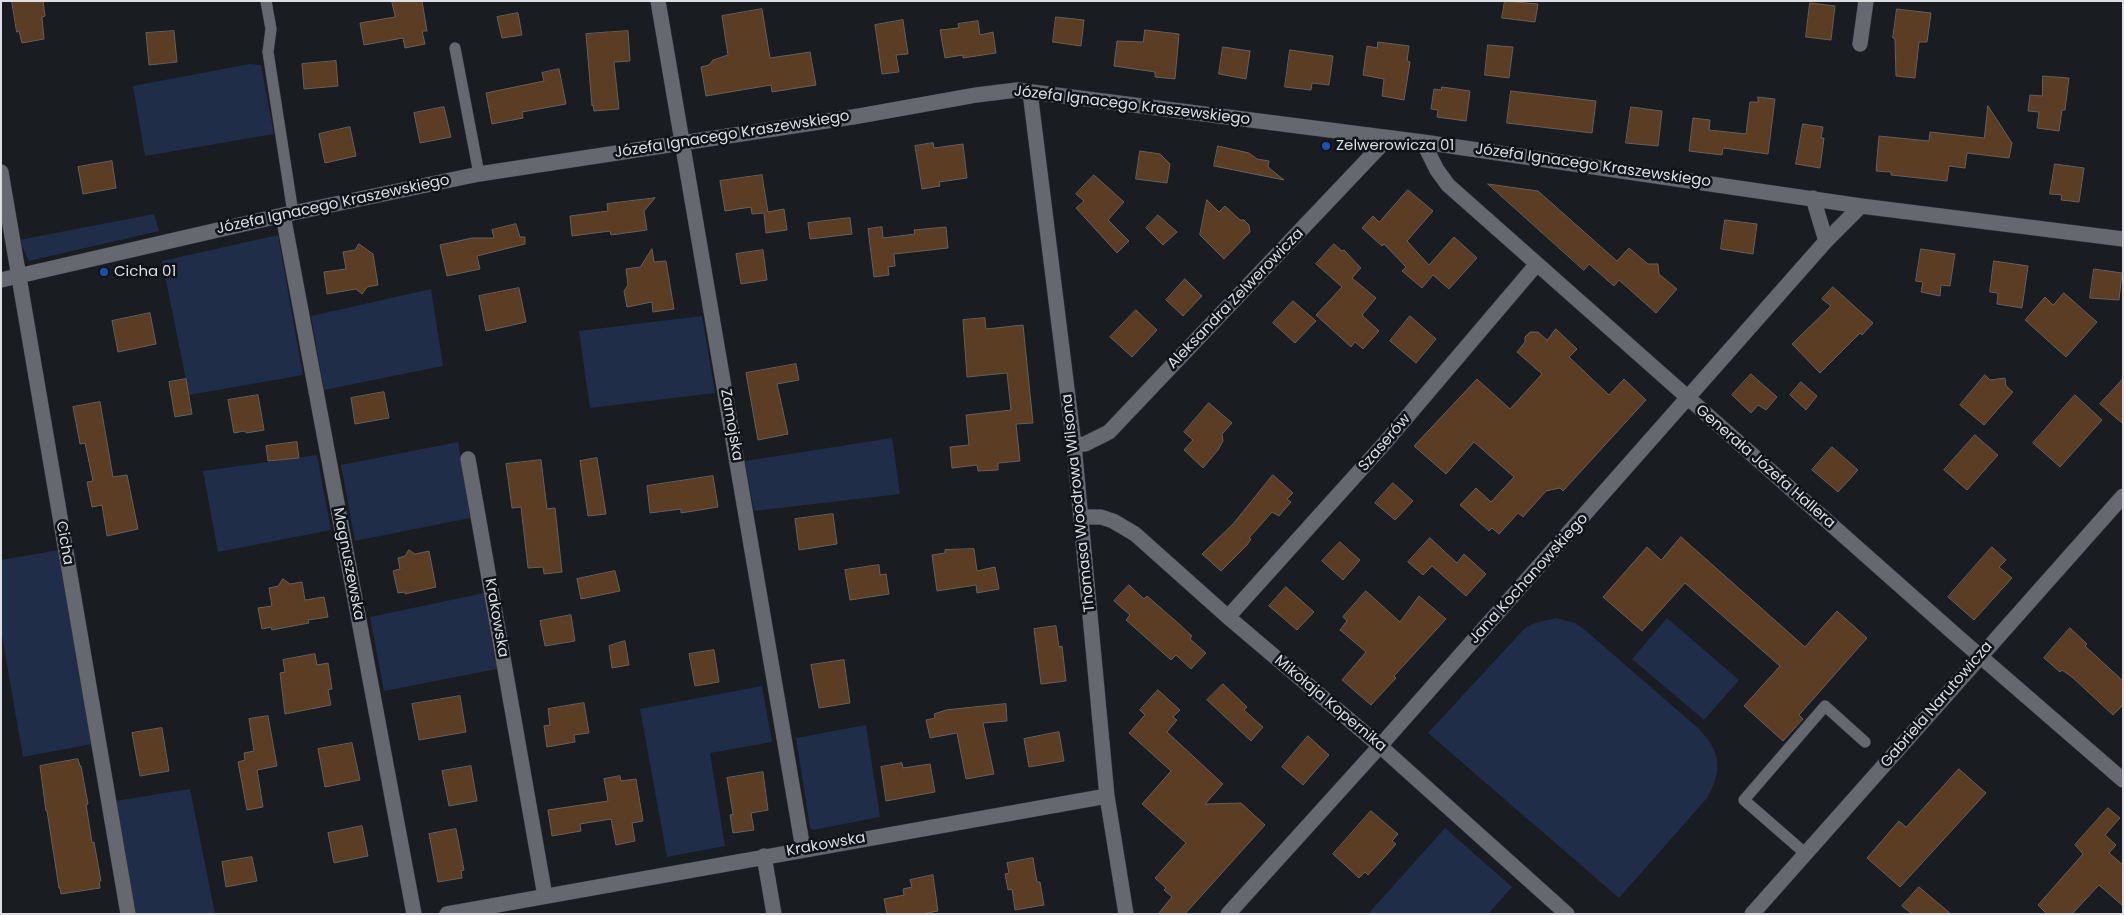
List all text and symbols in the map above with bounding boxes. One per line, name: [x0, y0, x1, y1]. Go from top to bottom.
street label: Józefa Ignacego Kraszewskiego: [1013, 83, 1251, 129]
street label: Józefa Ignacego Kraszewskiego: [613, 108, 851, 162]
place label: Zelwerowicza 01: [1336, 137, 1454, 155]
marker: Zelwerowicza 01: [1320, 140, 1332, 152]
street label: Józefa Ignacego Kraszewskiego: [1474, 141, 1712, 191]
street label: Józefa Ignacego Kraszewskiego: [215, 171, 451, 239]
street label: Aleksandra Zelwerowicza: [1164, 225, 1308, 373]
place label: Cicha 01: [114, 263, 176, 281]
marker: Cicha 01: [98, 266, 110, 278]
street label: Zamojska: [716, 388, 746, 462]
street label: Thomasa Woodrowa Wilsona: [1059, 393, 1099, 613]
street label: Generała Józefa Hallera: [1691, 401, 1839, 533]
street label: Szaserów: [1355, 411, 1415, 475]
street label: Magnuszewska: [328, 506, 368, 622]
street label: Jana Kochanowskiego: [1466, 510, 1592, 648]
street label: Cicha: [51, 520, 77, 566]
street label: Krakowska: [480, 577, 512, 659]
street label: Gabriela Narutowicza: [1877, 638, 1997, 772]
street label: Mikołaja Kopernika: [1270, 652, 1390, 756]
street label: Krakowska: [785, 829, 867, 861]

